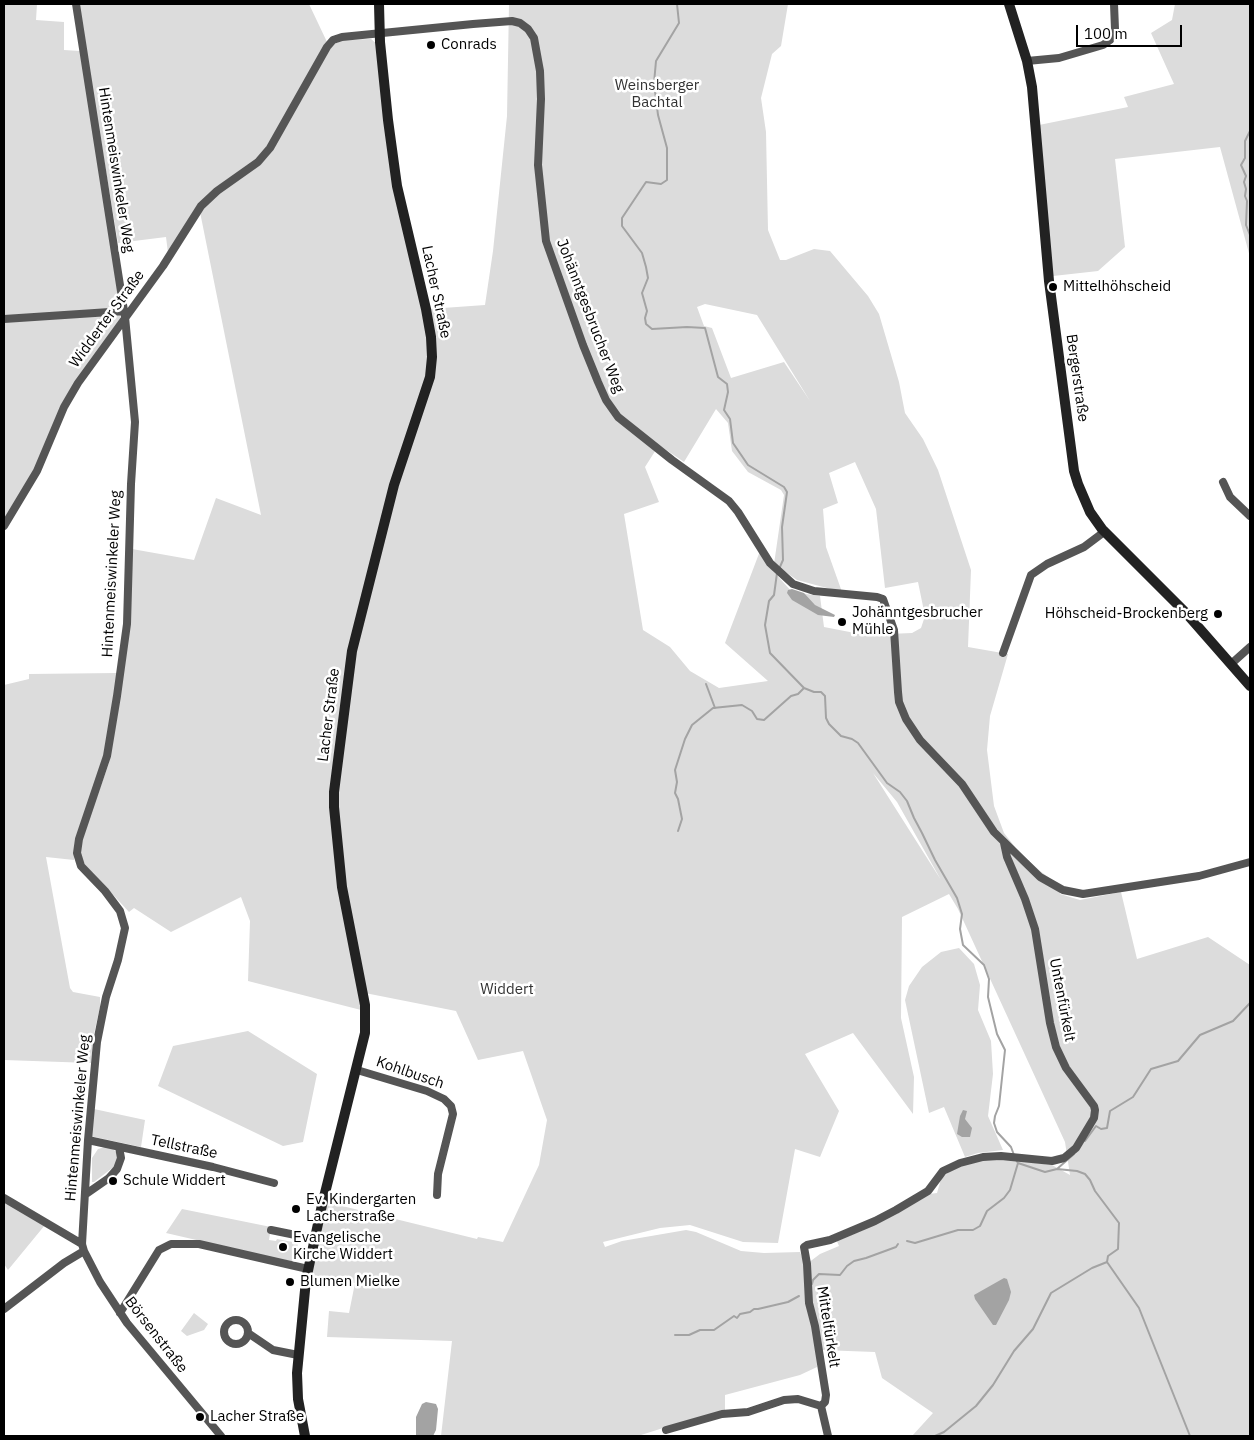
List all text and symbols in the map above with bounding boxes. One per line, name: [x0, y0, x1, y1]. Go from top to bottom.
scale bar: [1079, 15, 1185, 47]
text: 100 m: [1084, 24, 1128, 43]
place label: Conrads: [441, 36, 497, 54]
marker: Conrads: [425, 39, 437, 51]
park label: Weinsberger Bachtal: [615, 77, 699, 112]
street label: Hintenmeiswinkeler Weg: [94, 86, 138, 254]
street label: Johänntgesbrucher Weg: [552, 236, 628, 396]
street label: Lacher Straße: [417, 244, 455, 340]
street label: Widderter Straße: [66, 267, 148, 371]
place label: Mittelhöhscheid: [1063, 278, 1171, 296]
marker: Mittelhöhscheid: [1047, 281, 1059, 293]
street label: Bergerstraße: [1062, 333, 1092, 423]
street label: Hintenmeiswinkeler Weg: [99, 490, 125, 658]
place label: Johänntgesbrucher Mühle: [852, 604, 983, 639]
place label: Höhscheid-Brockenberg: [1045, 605, 1208, 623]
marker: Höhscheid-Brockenberg: [1212, 608, 1224, 620]
marker: Johänntgesbrucher Mühle: [836, 616, 848, 628]
street label: Lacher Straße: [314, 667, 344, 763]
street label: Untenfürkelt: [1045, 957, 1079, 1043]
park label: Widdert: [480, 981, 534, 999]
street label: Hintenmeiswinkeler Weg: [62, 1034, 94, 1202]
street label: Kohlbusch: [374, 1053, 446, 1093]
street label: Tellstraße: [149, 1131, 219, 1163]
place label: Schule Widdert: [123, 1172, 226, 1190]
marker: Schule Widdert: [107, 1175, 119, 1187]
place label: Ev. Kindergarten Lacherstraße: [306, 1191, 416, 1226]
marker: Ev. Kindergarten Lacherstraße: [290, 1203, 302, 1215]
place label: Evangelische Kirche Widdert: [293, 1229, 393, 1264]
marker: Evangelische Kirche Widdert: [277, 1241, 289, 1253]
place label: Blumen Mielke: [300, 1273, 400, 1291]
marker: Blumen Mielke: [284, 1276, 296, 1288]
street label: Mittelfürkelt: [813, 1285, 843, 1369]
street label: Börsenstraße: [121, 1293, 191, 1377]
place label: Lacher Straße: [210, 1408, 304, 1426]
marker: Lacher Straße: [194, 1411, 206, 1423]

